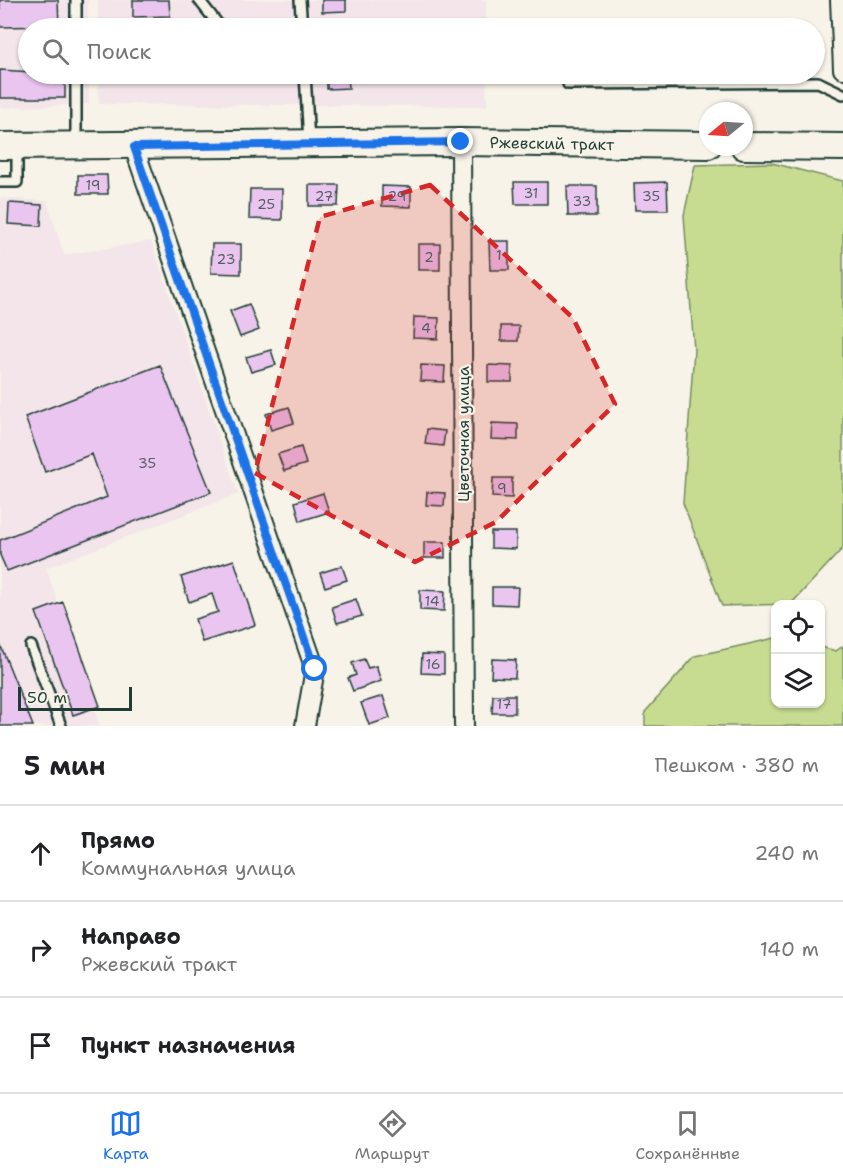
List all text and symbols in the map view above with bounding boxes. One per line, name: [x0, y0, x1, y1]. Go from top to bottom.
search box: [18, 18, 825, 84]
icon: search: [39, 35, 72, 68]
text: Поиск: [87, 37, 151, 66]
north arrow: [699, 102, 753, 156]
route end: [447, 128, 473, 154]
street label: Ржевский тракт: [489, 132, 615, 155]
house number: 19: [85, 176, 101, 194]
house number: 31: [524, 184, 538, 202]
house number: 27: [315, 187, 333, 205]
house number: 29: [388, 187, 406, 205]
house number: 35: [642, 187, 660, 205]
house number: 33: [573, 192, 591, 210]
house number: 25: [257, 195, 275, 213]
house number: 1: [496, 246, 502, 264]
house number: 2: [424, 248, 434, 266]
house number: 23: [217, 250, 235, 268]
house number: 4: [421, 319, 431, 337]
street label: Цветочная улица: [453, 366, 474, 502]
house number: 35: [138, 454, 156, 472]
house number: 9: [497, 479, 507, 497]
house number: 14: [424, 592, 440, 610]
map controls: [771, 600, 825, 708]
button: locate: [771, 600, 825, 654]
button: layers: [771, 654, 825, 708]
route start: [301, 655, 327, 681]
house number: 16: [425, 655, 441, 673]
scale bar: [18, 684, 132, 712]
text: 50 m: [27, 687, 67, 708]
house number: 17: [497, 695, 511, 713]
text: 5 мин: [24, 748, 105, 783]
text: Пешком · 380 m: [655, 752, 819, 778]
text: Прямо: [81, 826, 155, 855]
icon: ahead: [24, 837, 57, 870]
text: 240 m: [754, 840, 819, 866]
text: Коммунальная улица: [81, 855, 295, 881]
text: Направо: [81, 922, 181, 951]
icon: right: [24, 933, 57, 966]
text: 140 m: [760, 936, 819, 962]
text: Ржевский тракт: [81, 951, 237, 977]
icon: arrive: [24, 1029, 57, 1062]
text: Пункт назначения: [81, 1031, 295, 1060]
tab: Карта: [103, 1107, 149, 1164]
tab: Маршрут: [355, 1107, 429, 1164]
tab: Сохранённые: [635, 1107, 740, 1164]

